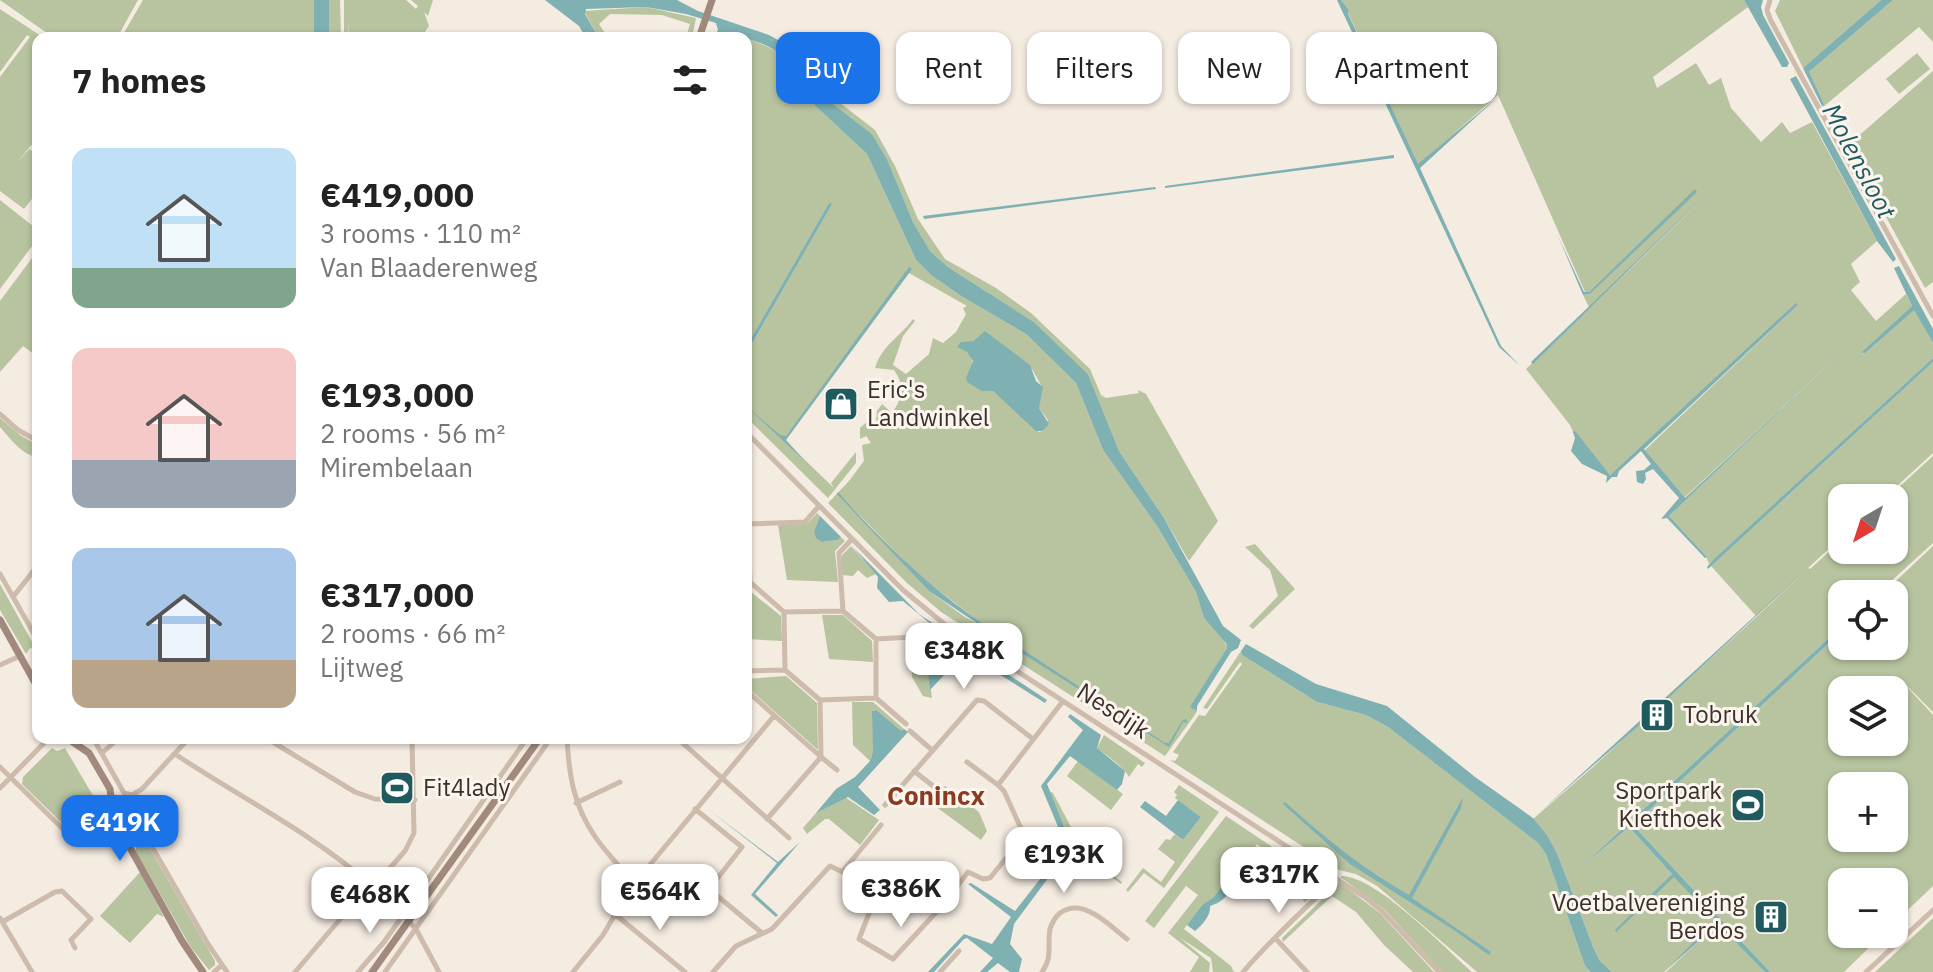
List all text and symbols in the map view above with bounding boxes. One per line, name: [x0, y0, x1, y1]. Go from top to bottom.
chip: Buy: [776, 32, 880, 104]
chip: Rent: [896, 32, 1011, 104]
chip: Filters: [1027, 32, 1162, 104]
chip: New: [1178, 32, 1290, 104]
chip: Apartment: [1306, 32, 1497, 104]
text: 7 homes: [72, 58, 207, 102]
icon: filters: [668, 58, 712, 102]
water label: Molensloot: [1815, 97, 1905, 224]
text: €419,000: [320, 172, 474, 216]
icon: home: [136, 180, 232, 276]
text: 3 rooms · 110 m²: [320, 216, 521, 250]
text: Van Blaaderenweg: [320, 250, 537, 284]
text: €193,000: [320, 372, 474, 416]
place label: Eric's Landwinkel: [867, 373, 989, 433]
icon: home: [136, 380, 232, 476]
shop icon: Eric's Landwinkel: [822, 385, 860, 423]
text: 2 rooms · 56 m²: [320, 416, 505, 450]
text: Mirembelaan: [320, 450, 473, 484]
north arrow: [1828, 484, 1908, 564]
map controls: [1828, 484, 1908, 948]
text: €317,000: [320, 572, 474, 616]
icon: home: [136, 580, 232, 676]
button: locate: [1828, 580, 1908, 660]
text: 2 rooms · 66 m²: [320, 616, 505, 650]
pin: €348K: [908, 623, 1020, 691]
text: €348K: [923, 632, 1005, 666]
text: Lijtweg: [320, 650, 403, 684]
street label: Nesdijk: [1071, 675, 1156, 746]
button: layers: [1828, 676, 1908, 756]
building icon: Tobruk: [1638, 696, 1676, 734]
place label: Tobruk: [1683, 698, 1758, 730]
sports icon: Fit4lady: [378, 769, 416, 807]
place label: Fit4lady: [423, 771, 511, 803]
button: +: [1828, 772, 1908, 852]
place label: Sportpark Kiefthoek: [1615, 774, 1722, 834]
district label: Conincx: [887, 778, 985, 812]
sports icon: Sportpark Kiefthoek: [1729, 786, 1767, 824]
pin: €419K: [64, 795, 176, 863]
text: €419K: [79, 804, 161, 838]
pin: €193K: [1008, 827, 1120, 895]
text: €193K: [1023, 836, 1105, 870]
pin: €317K: [1223, 847, 1335, 915]
text: €317K: [1238, 856, 1320, 890]
pin: €386K: [845, 861, 957, 929]
pin: €564K: [604, 864, 716, 932]
pin: €468K: [314, 867, 426, 935]
button: −: [1828, 868, 1908, 948]
text: €386K: [860, 870, 942, 904]
text: €564K: [619, 873, 701, 907]
text: €468K: [329, 876, 411, 910]
place label: Voetbalvereniging Berdos: [1552, 886, 1745, 946]
building icon: Voetbalvereniging Berdos: [1752, 898, 1790, 936]

